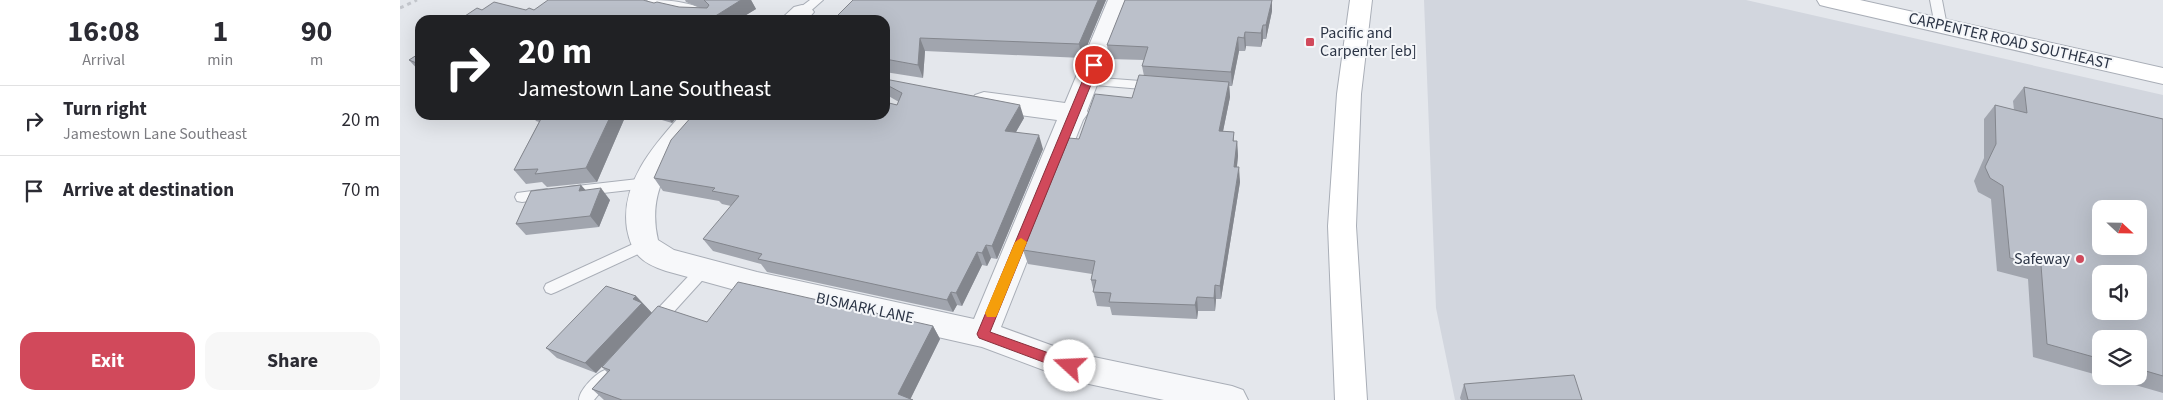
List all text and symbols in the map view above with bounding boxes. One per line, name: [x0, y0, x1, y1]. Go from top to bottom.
street label: CARPENTER ROAD SOUTHEAST: [1906, 7, 2114, 75]
text: 16:08: [67, 10, 140, 53]
text: 1: [212, 10, 228, 53]
text: 90: [301, 10, 332, 53]
place label: Pacific and Carpenter [eb]: [1320, 22, 1417, 62]
text: 20 m: [518, 27, 592, 77]
icon: right: [435, 35, 500, 100]
marker: Pacific and Carpenter [eb]: [1304, 36, 1316, 48]
pin: [1073, 44, 1115, 86]
text: Arrival: [82, 49, 125, 71]
text: min: [207, 49, 233, 71]
text: m: [310, 49, 323, 71]
icon: arrive: [1080, 51, 1108, 79]
text: Jamestown Lane Southeast: [518, 73, 771, 105]
text: Turn right: [63, 96, 147, 123]
icon: right: [20, 107, 48, 135]
text: 20 m: [342, 107, 380, 134]
text: Jamestown Lane Southeast: [63, 123, 247, 145]
icon: arrive: [20, 177, 48, 205]
text: Arrive at destination: [63, 177, 234, 204]
text: 70 m: [342, 177, 380, 204]
north arrow: [2092, 200, 2148, 255]
map controls: [2092, 200, 2147, 385]
place label: Safeway: [2014, 248, 2071, 270]
marker: Safeway: [2074, 253, 2086, 265]
button: sound: [2092, 265, 2147, 320]
street label: BISMARK LANE: [814, 287, 916, 329]
button: layers: [2092, 330, 2147, 385]
button: Exit: [20, 332, 195, 390]
button: Share: [205, 332, 380, 390]
position arrow: [1043, 339, 1095, 391]

